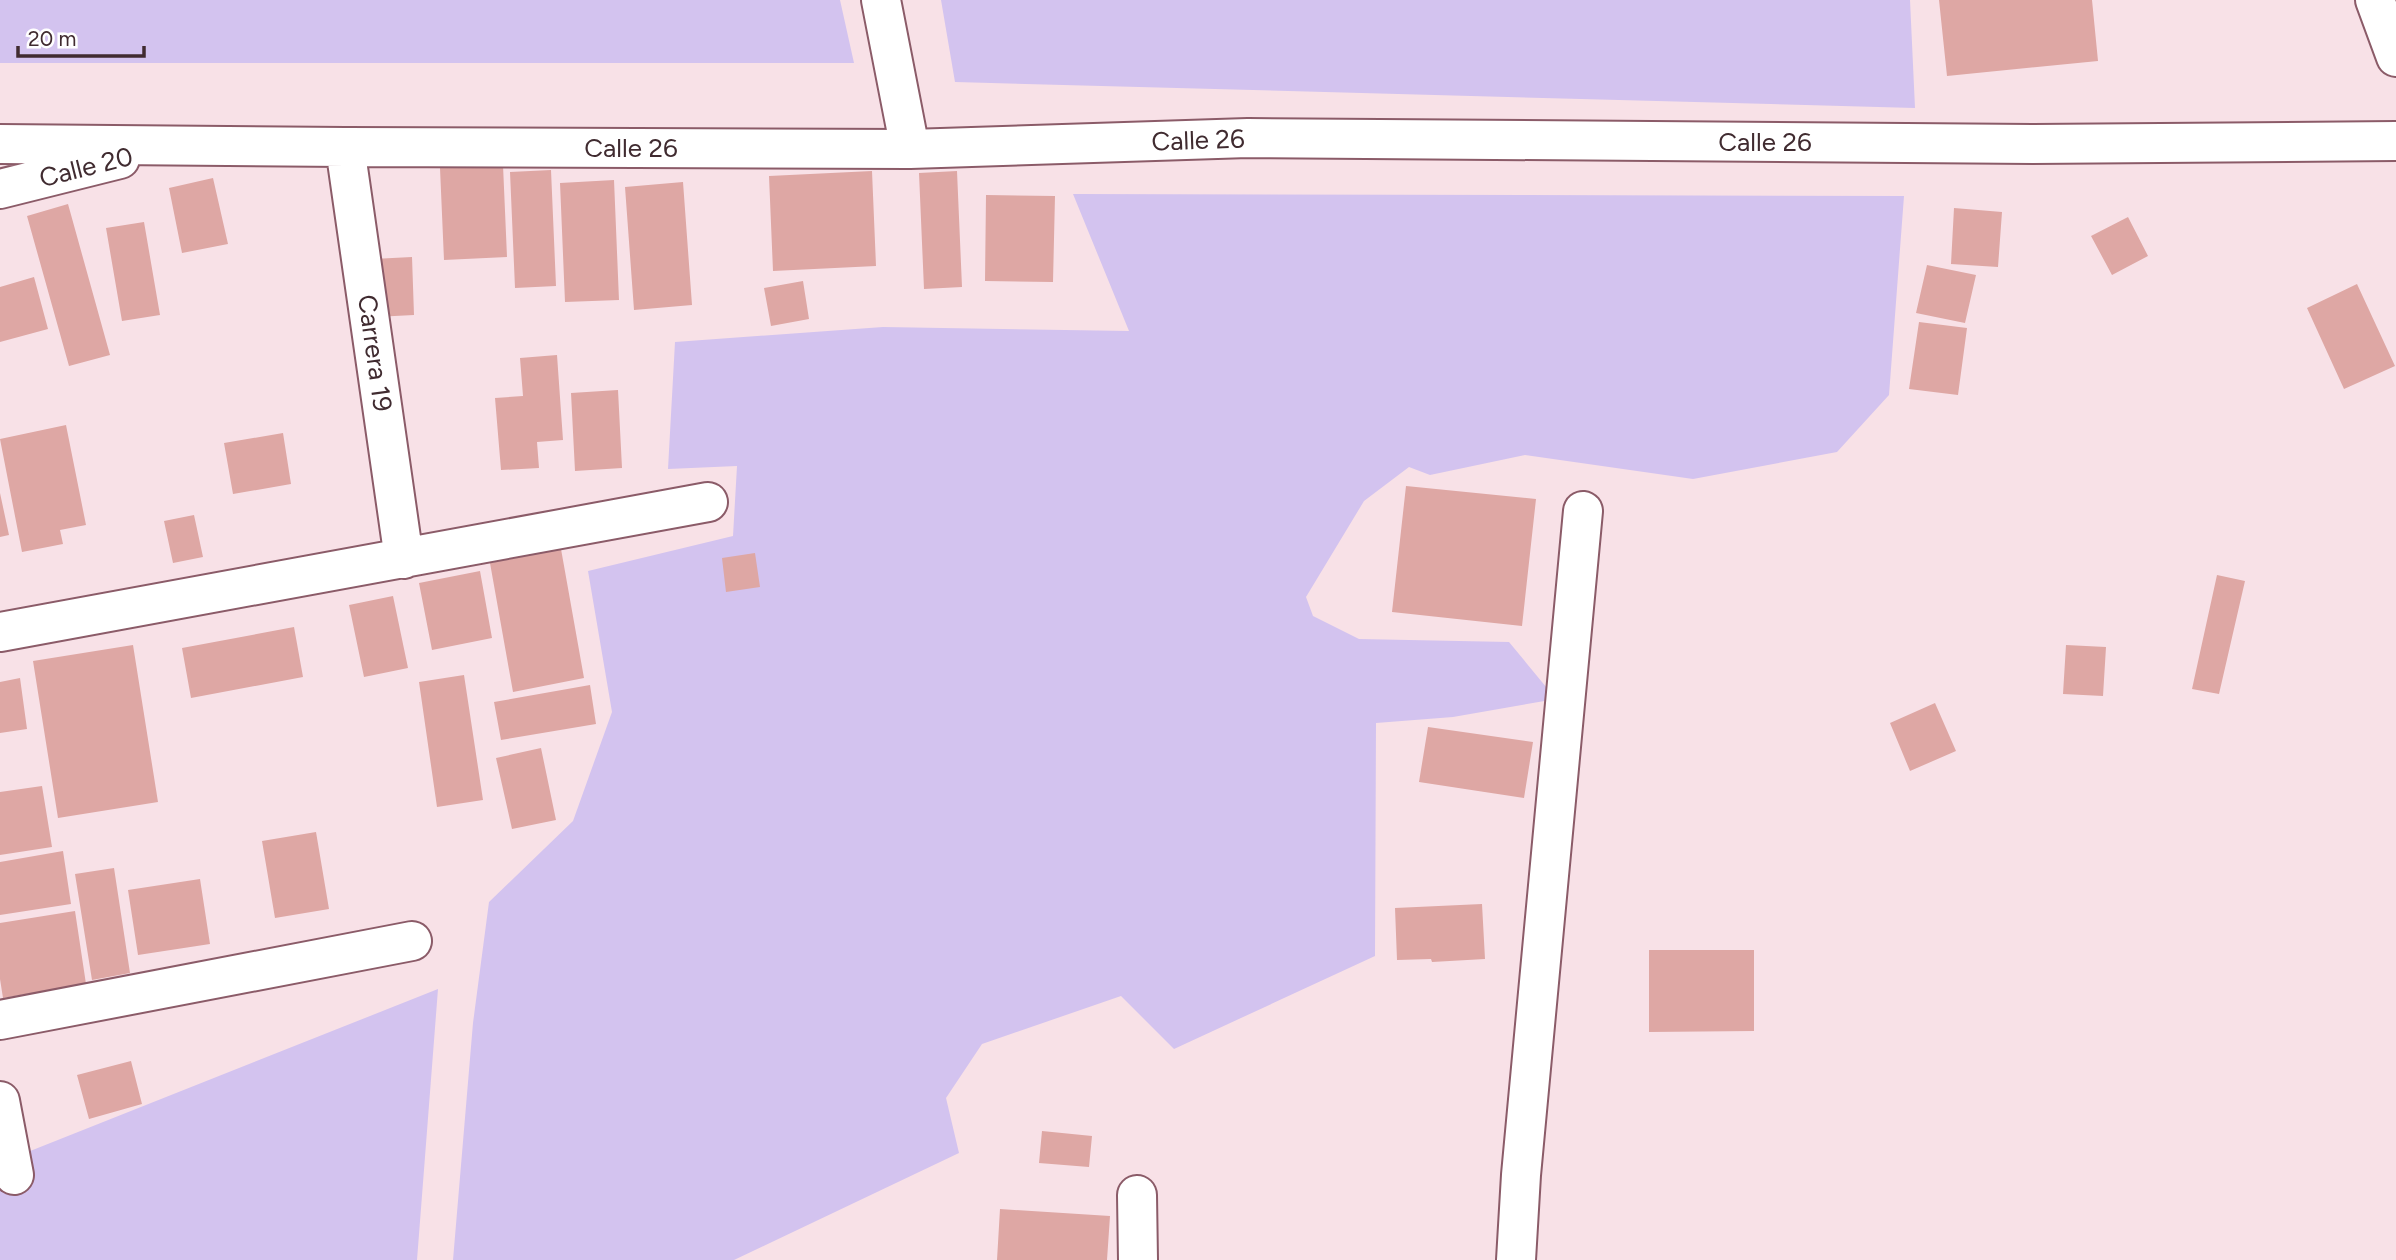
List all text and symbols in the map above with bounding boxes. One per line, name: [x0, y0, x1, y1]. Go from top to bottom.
scale bar: [18, 14, 144, 58]
text: 20 m: [28, 26, 76, 51]
street label: Calle 26: [1151, 122, 1245, 158]
street label: Calle 26: [1718, 126, 1812, 158]
street label: Calle 26: [584, 132, 678, 164]
street label: Calle 20: [36, 140, 136, 194]
street label: Carrera 19: [351, 292, 399, 414]

